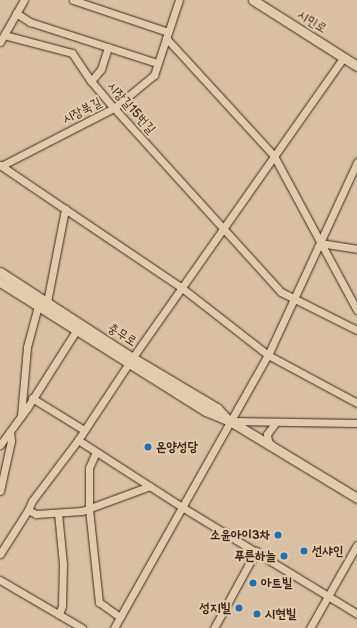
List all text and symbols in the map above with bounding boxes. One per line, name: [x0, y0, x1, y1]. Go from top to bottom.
street label: 시민로: [295, 7, 329, 37]
street label: 시장길15번길: [104, 79, 158, 137]
street label: 시장북길: [60, 95, 104, 127]
street label: 충무로: [105, 320, 139, 350]
place label: 온양성당: [156, 439, 198, 455]
marker: 온양성당: [143, 442, 153, 452]
place label: 소윤아이3차: [210, 527, 270, 543]
marker: 소윤아이3차: [273, 530, 283, 540]
place label: 선샤인: [312, 543, 343, 559]
marker: 선샤인: [299, 546, 309, 556]
place label: 푸른하늘: [234, 548, 276, 564]
marker: 푸른하늘: [279, 551, 289, 561]
place label: 아트빌: [261, 575, 292, 591]
marker: 아트빌: [248, 578, 258, 588]
place label: 성지빌: [200, 600, 231, 616]
marker: 성지빌: [234, 603, 244, 613]
place label: 시현빌: [265, 606, 296, 622]
marker: 시현빌: [252, 609, 262, 619]

